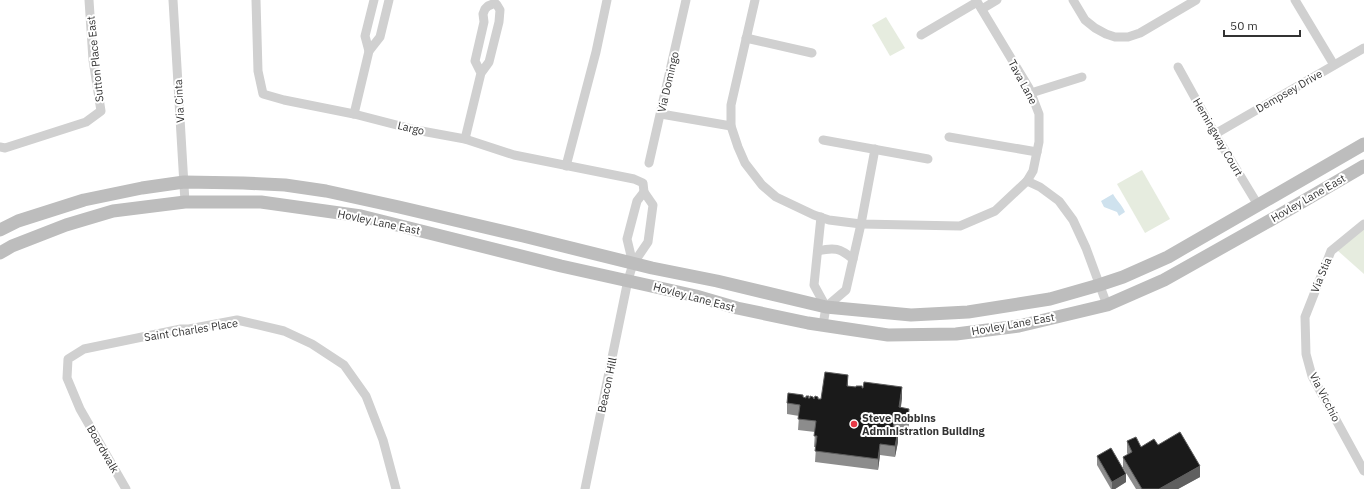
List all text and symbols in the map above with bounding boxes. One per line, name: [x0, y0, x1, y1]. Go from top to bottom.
scale bar: [1224, 12, 1300, 38]
street label: Sutton Place East: [84, 15, 106, 103]
text: 50 m: [1230, 18, 1258, 33]
street label: Via Domingo: [654, 50, 682, 114]
street label: Tava Lane: [1005, 57, 1041, 107]
street label: Dempsey Drive: [1253, 66, 1325, 116]
street label: Via Cinta: [171, 79, 187, 123]
street label: Hemingway Court: [1190, 96, 1246, 179]
street label: Largo: [396, 118, 426, 138]
street label: Hovley Lane East: [1268, 171, 1348, 225]
street label: Hovley Lane East: [336, 206, 422, 238]
street label: Via Stia: [1308, 255, 1334, 295]
street label: Hovley Lane East: [652, 279, 737, 315]
street label: Hovley Lane East: [970, 310, 1056, 338]
street label: Saint Charles Place: [143, 316, 239, 344]
street label: Beacon Hill: [594, 356, 620, 414]
street label: Via Vicchio: [1307, 370, 1343, 424]
place label: Steve Robbins Administration Building: [862, 411, 986, 438]
marker: Steve Robbins Administration Building: [849, 419, 859, 429]
street label: Boardwalk: [84, 423, 122, 475]

